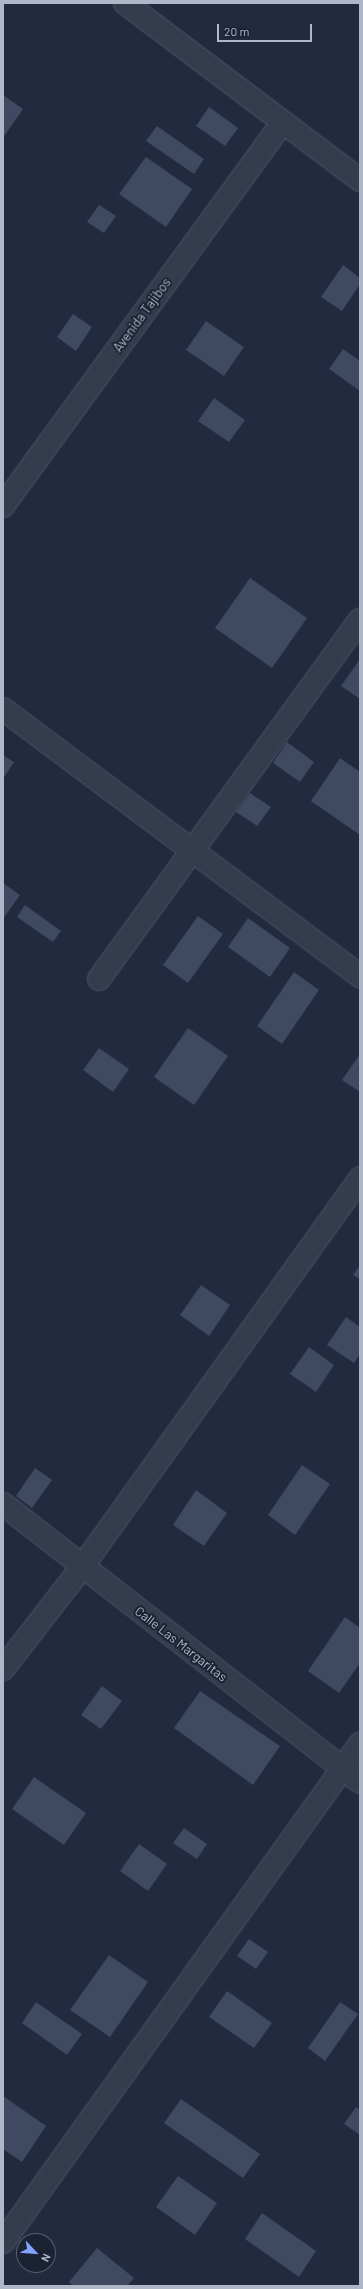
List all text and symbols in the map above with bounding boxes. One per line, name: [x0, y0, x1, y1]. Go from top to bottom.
scale bar: [219, 16, 314, 42]
text: 20 m: [224, 24, 250, 38]
street label: Avenida Tajibos: [110, 275, 174, 355]
street label: Calle Las Margaritas: [132, 1603, 230, 1685]
north arrow: [16, 2233, 56, 2273]
text: N: [39, 2252, 54, 2264]

